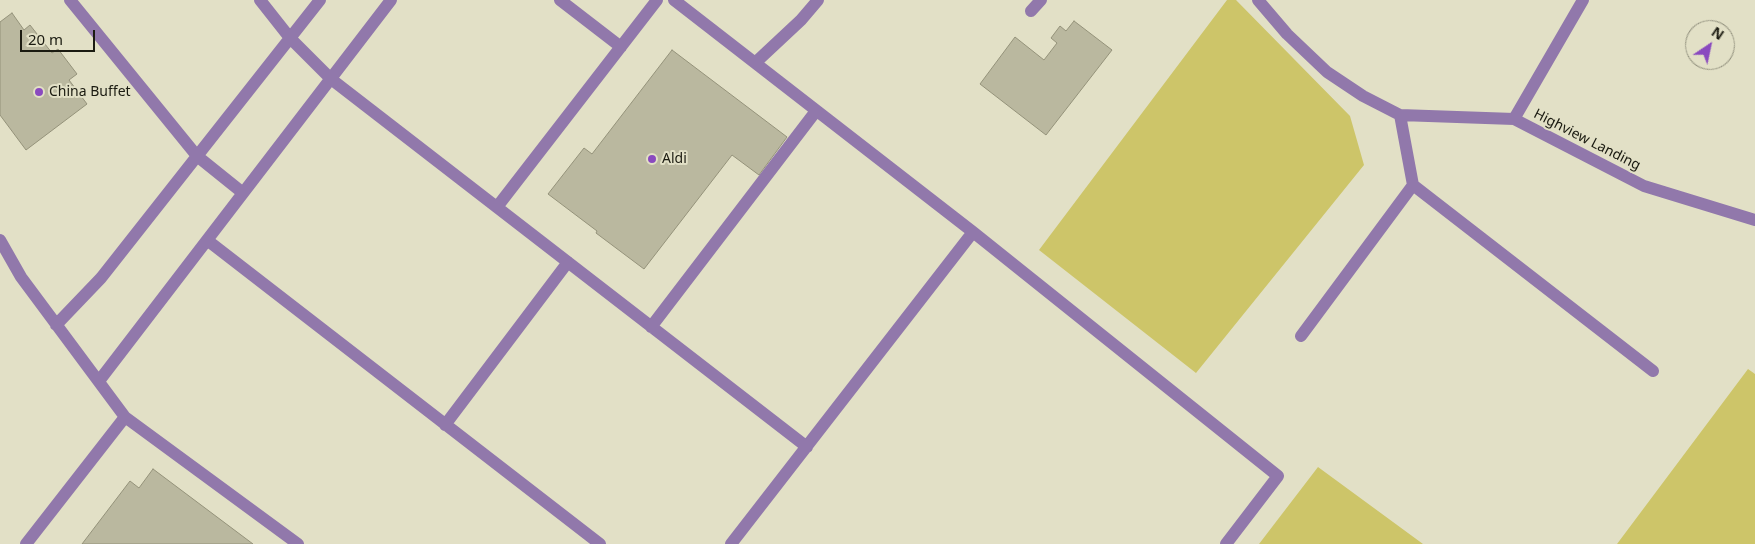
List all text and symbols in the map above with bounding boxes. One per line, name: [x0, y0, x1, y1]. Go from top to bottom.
scale bar: [22, 20, 98, 52]
north arrow: [1685, 20, 1735, 70]
text: N: [1708, 22, 1728, 44]
text: 20 m: [28, 29, 63, 49]
place label: China Buffet: [49, 84, 131, 100]
marker: China Buffet: [33, 86, 45, 98]
street label: Highview Landing: [1531, 106, 1643, 174]
place label: Aldi: [662, 151, 687, 167]
marker: Aldi: [646, 153, 658, 165]

